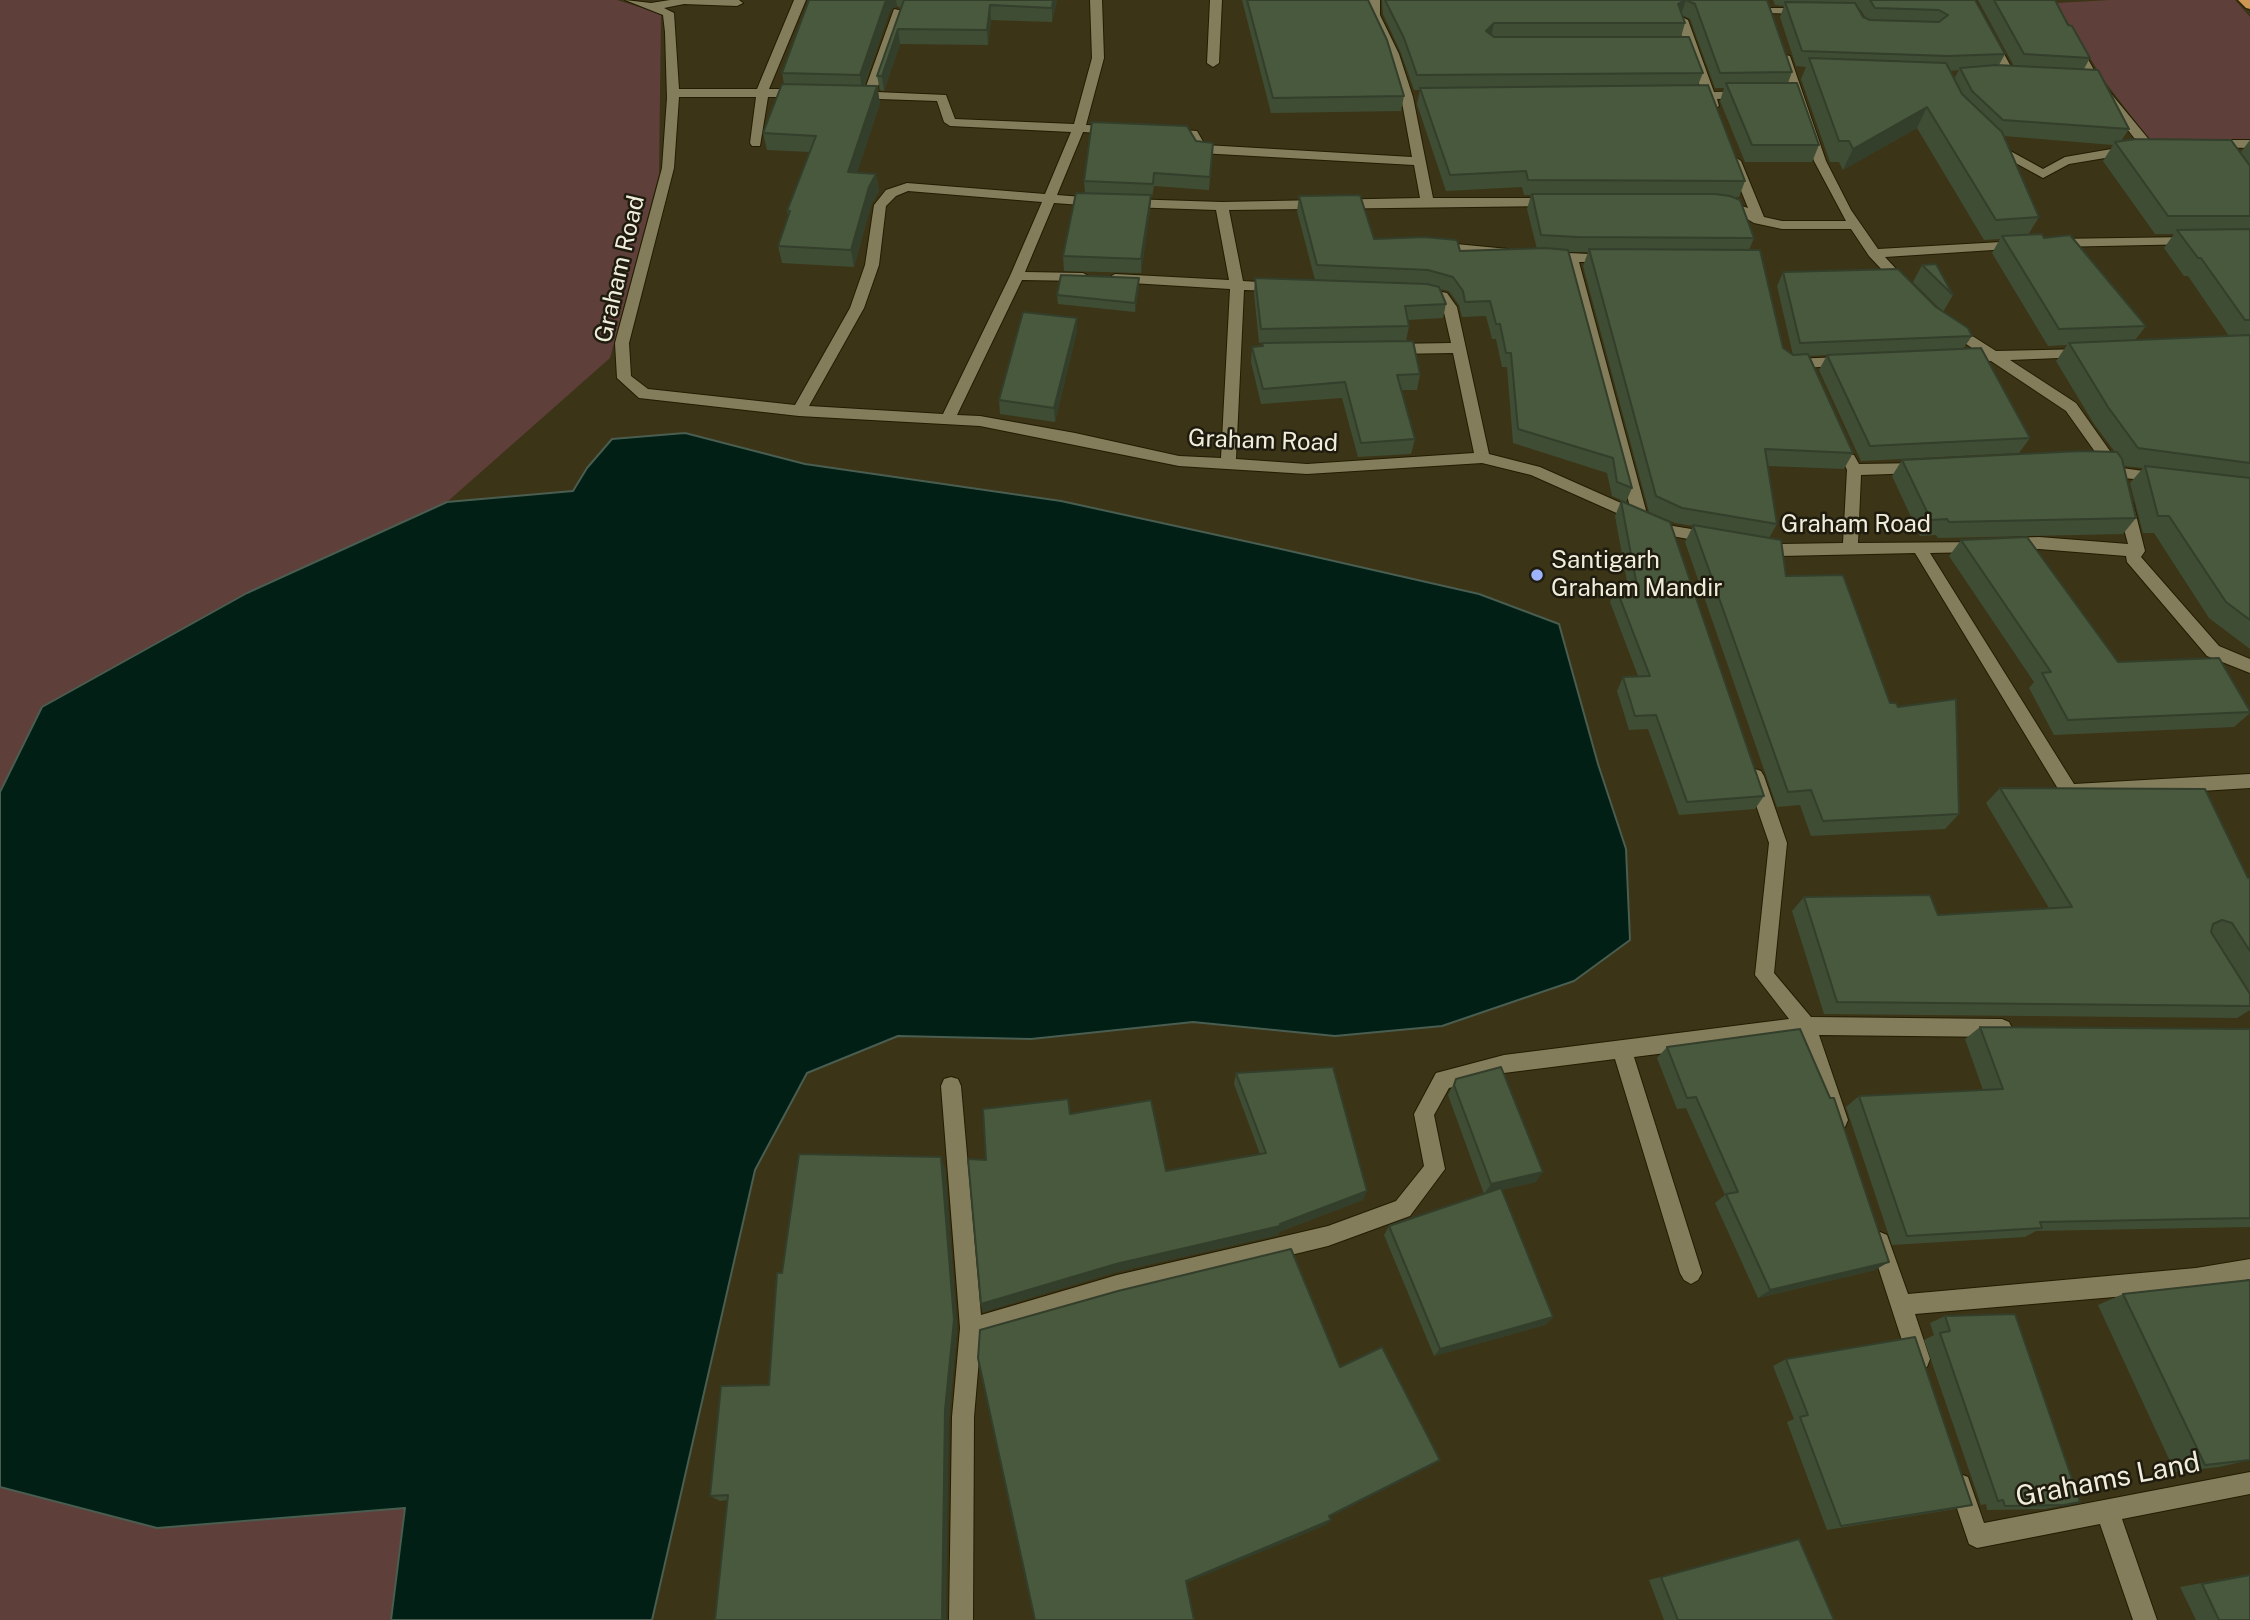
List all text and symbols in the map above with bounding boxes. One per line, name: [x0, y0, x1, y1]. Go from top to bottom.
street label: Graham Road: [589, 193, 651, 345]
street label: Graham Road: [1187, 424, 1339, 458]
street label: Graham Road: [1781, 511, 1931, 539]
place label: Santigarh Graham Mandir: [1551, 547, 1723, 603]
marker: Santigarh Graham Mandir: [1529, 567, 1545, 583]
street label: Grahams Land: [2013, 1446, 2203, 1514]

